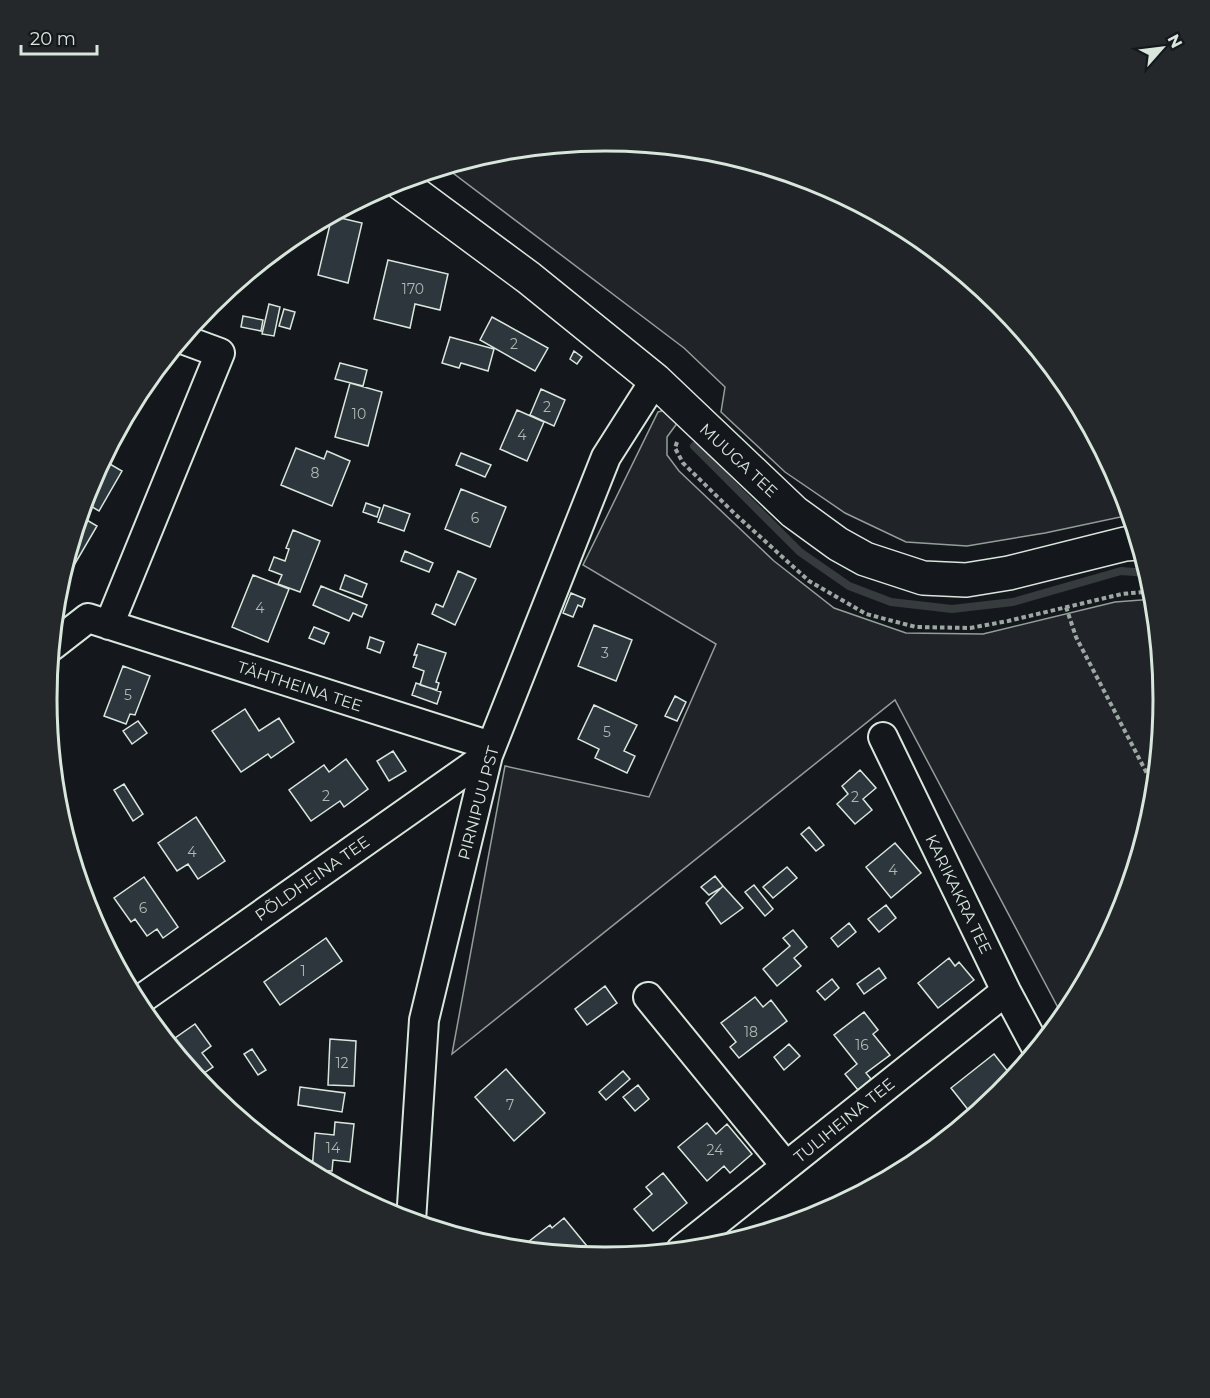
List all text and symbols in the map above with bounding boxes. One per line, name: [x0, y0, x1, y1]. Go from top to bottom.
scale bar: [21, 18, 98, 56]
north arrow: [1132, 18, 1192, 78]
text: 20 m: [30, 28, 76, 50]
text: N: [1163, 31, 1186, 51]
house number: 170: [402, 280, 424, 298]
house number: 2: [510, 335, 518, 353]
house number: 2: [543, 398, 551, 416]
house number: 10: [352, 405, 366, 423]
street label: MUUGA TEE: [696, 420, 781, 501]
house number: 4: [517, 426, 527, 444]
house number: 8: [311, 464, 320, 482]
house number: 6: [471, 509, 480, 527]
house number: 4: [255, 599, 265, 617]
house number: 3: [601, 644, 609, 662]
street label: TÄHTHEINA TEE: [235, 656, 365, 716]
house number: 5: [124, 686, 132, 704]
house number: 5: [603, 723, 611, 741]
street label: PIRNIPUU PST: [454, 743, 503, 862]
house number: 2: [322, 787, 330, 805]
house number: 2: [851, 788, 859, 806]
street label: KARIKAKRA TEE: [921, 831, 996, 957]
street label: PÕLDHEINA TEE: [251, 832, 373, 925]
house number: 4: [187, 843, 197, 861]
house number: 4: [888, 861, 898, 879]
house number: 6: [139, 899, 148, 917]
house number: 1: [300, 962, 306, 980]
house number: 18: [744, 1023, 758, 1041]
house number: 16: [855, 1036, 869, 1054]
house number: 12: [335, 1054, 349, 1072]
street label: TULIHEINA TEE: [790, 1074, 898, 1167]
house number: 7: [506, 1096, 514, 1114]
house number: 14: [326, 1139, 341, 1157]
house number: 24: [707, 1141, 724, 1159]

